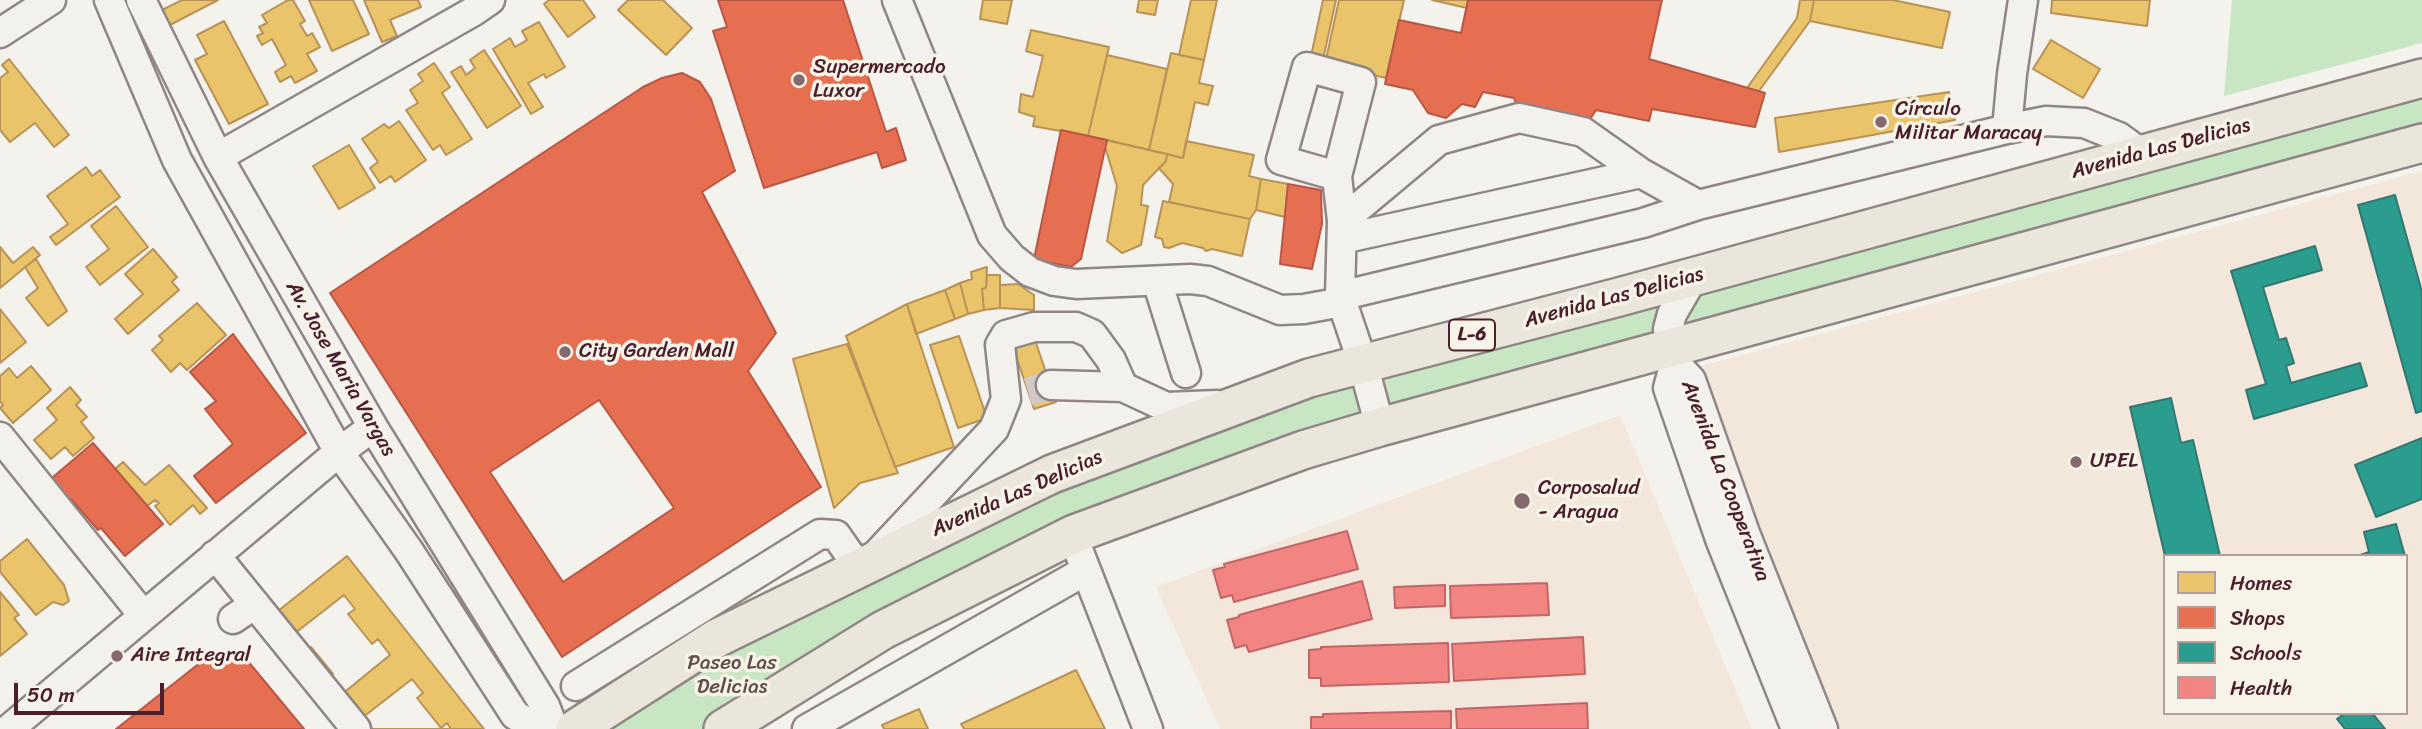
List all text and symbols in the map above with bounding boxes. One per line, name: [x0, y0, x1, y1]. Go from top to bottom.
place label: Supermercado Luxor: [813, 55, 946, 105]
marker: Supermercado Luxor: [791, 72, 807, 88]
place label: Círculo Militar Maracay: [1895, 97, 2042, 147]
street label: Avenida Las Delicias: [2069, 113, 2253, 185]
marker: Círculo Militar Maracay: [1873, 114, 1889, 130]
street label: Avenida Las Delicias: [1522, 262, 1706, 334]
street label: Av. Jose Maria Vargas: [280, 277, 400, 461]
road number: L-6: [1449, 320, 1495, 350]
place label: City Garden Mall: [579, 339, 734, 365]
marker: City Garden Mall: [557, 344, 573, 360]
street label: Avenida La Cooperativa: [1675, 377, 1775, 585]
street label: Avenida Las Delicias: [928, 445, 1106, 543]
place label: UPEL: [2090, 449, 2138, 475]
marker: UPEL: [2068, 454, 2084, 470]
place label: Corposalud - Aragua: [1538, 476, 1640, 526]
marker: Corposalud - Aragua: [1512, 491, 1532, 511]
legend: [2163, 554, 2408, 715]
text: Homes: [2230, 564, 2292, 602]
text: Shops: [2230, 599, 2285, 637]
text: Schools: [2230, 634, 2302, 672]
place label: Aire Integral: [131, 643, 251, 669]
marker: Aire Integral: [109, 648, 125, 664]
park label: Paseo Las Delicias: [687, 651, 777, 701]
text: Health: [2230, 669, 2292, 707]
scale bar: [18, 670, 168, 714]
text: 50 m: [27, 676, 75, 714]

